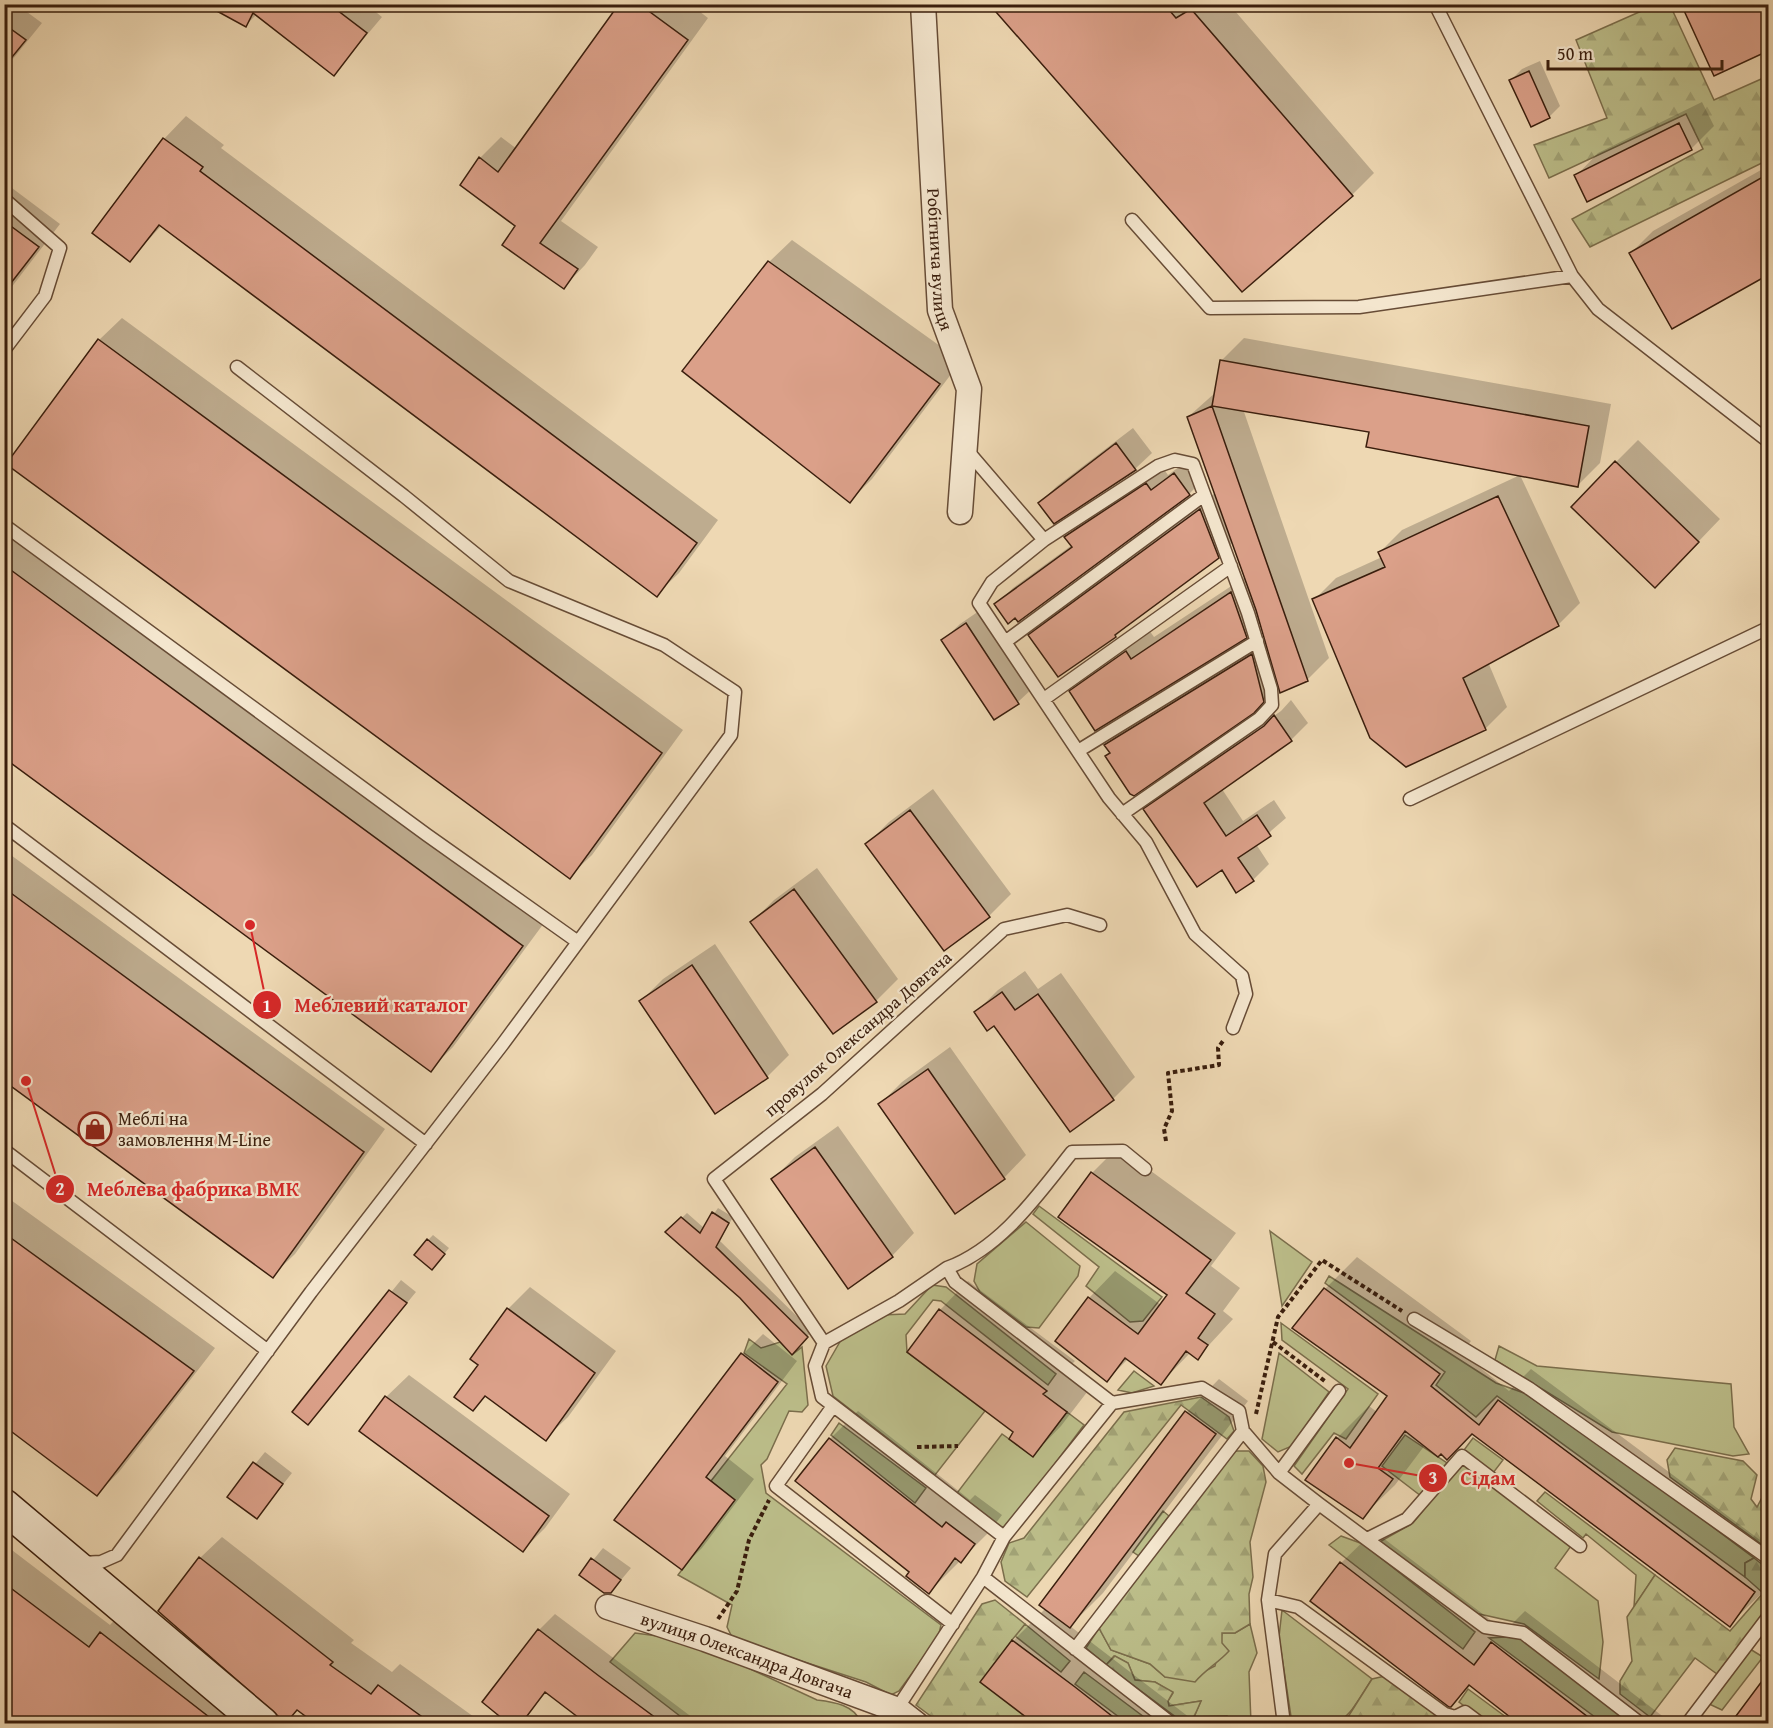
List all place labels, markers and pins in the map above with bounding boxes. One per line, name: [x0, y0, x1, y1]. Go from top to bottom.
callout: Меблевий каталог: [252, 986, 479, 1024]
place label: Меблі на замовлення M-Line: [118, 1105, 271, 1153]
shop icon: Меблі на замовлення M-Line: [77, 1111, 113, 1147]
callout: Меблева фабрика ВМК: [45, 1170, 311, 1208]
callout: Сідам: [1418, 1459, 1527, 1497]

